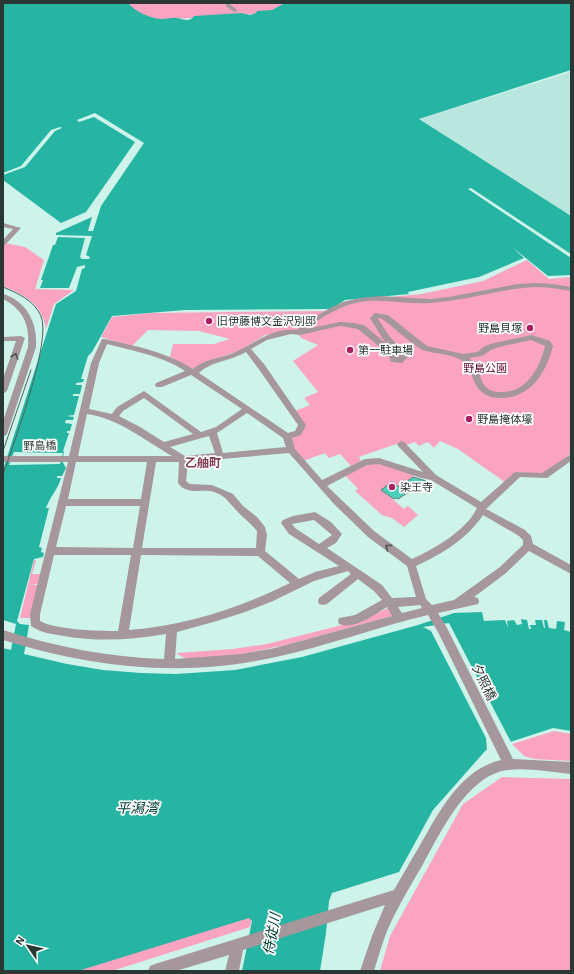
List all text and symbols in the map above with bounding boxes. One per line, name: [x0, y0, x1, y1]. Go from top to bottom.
place label: 旧伊藤博文金沢別邸: [217, 315, 316, 328]
marker: 旧伊藤博文金沢別邸: [204, 316, 214, 326]
place label: 野島貝塚: [478, 322, 522, 335]
marker: 野島貝塚: [525, 323, 535, 333]
place label: 第一駐車場: [358, 344, 413, 357]
marker: 第一駐車場: [345, 345, 355, 355]
one-way arrow: [10, 353, 18, 360]
park label: 野島公園: [463, 362, 507, 375]
place label: 野島掩体壕: [477, 413, 532, 426]
marker: 野島掩体壕: [464, 414, 474, 424]
street label: 野島橋: [23, 439, 57, 453]
district label: 乙舳町: [185, 456, 221, 470]
place label: 染王寺: [400, 481, 433, 494]
marker: 染王寺: [387, 482, 397, 492]
one-way arrow: [385, 545, 392, 552]
street label: 夕照橋: [469, 661, 499, 703]
water label: 平潟湾: [116, 800, 160, 817]
water label: 侍従川: [260, 910, 284, 956]
north arrow: [8, 926, 48, 966]
text: N: [13, 934, 28, 948]

